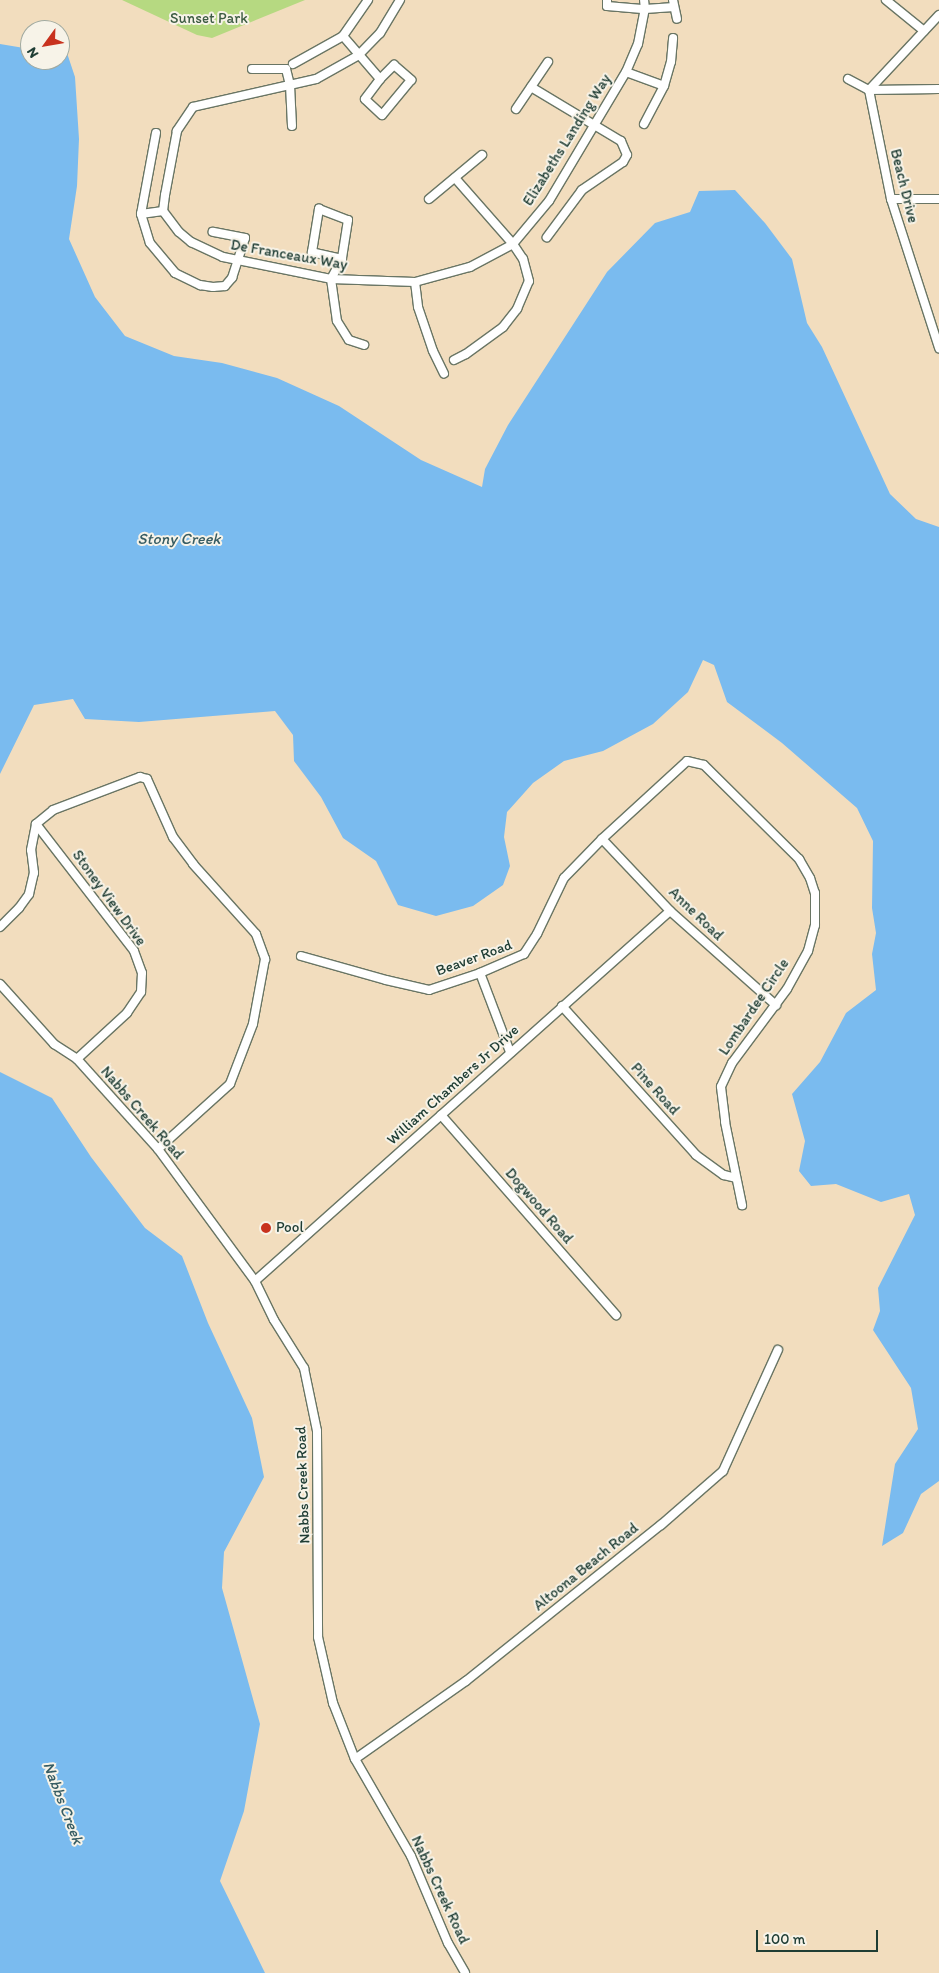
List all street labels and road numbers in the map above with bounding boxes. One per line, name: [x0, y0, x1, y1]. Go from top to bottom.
street label: Elizabeths Landing Way: [519, 71, 615, 209]
street label: Beach Drive: [886, 147, 922, 225]
street label: De Franceaux Way: [229, 236, 349, 274]
street label: Stoney View Drive: [68, 846, 150, 950]
street label: Anne Road: [665, 884, 727, 944]
street label: Beaver Road: [433, 936, 515, 980]
street label: Lombardee Circle: [715, 955, 793, 1059]
street label: William Chambers Jr Drive: [383, 1021, 523, 1149]
street label: Pine Road: [627, 1059, 683, 1119]
street label: Nabbs Creek Road: [97, 1063, 187, 1163]
street label: Dogwood Road: [501, 1164, 577, 1248]
street label: Nabbs Creek Road: [292, 1426, 314, 1544]
street label: Altoona Beach Road: [530, 1519, 642, 1615]
street label: Nabbs Creek Road: [407, 1833, 473, 1947]

